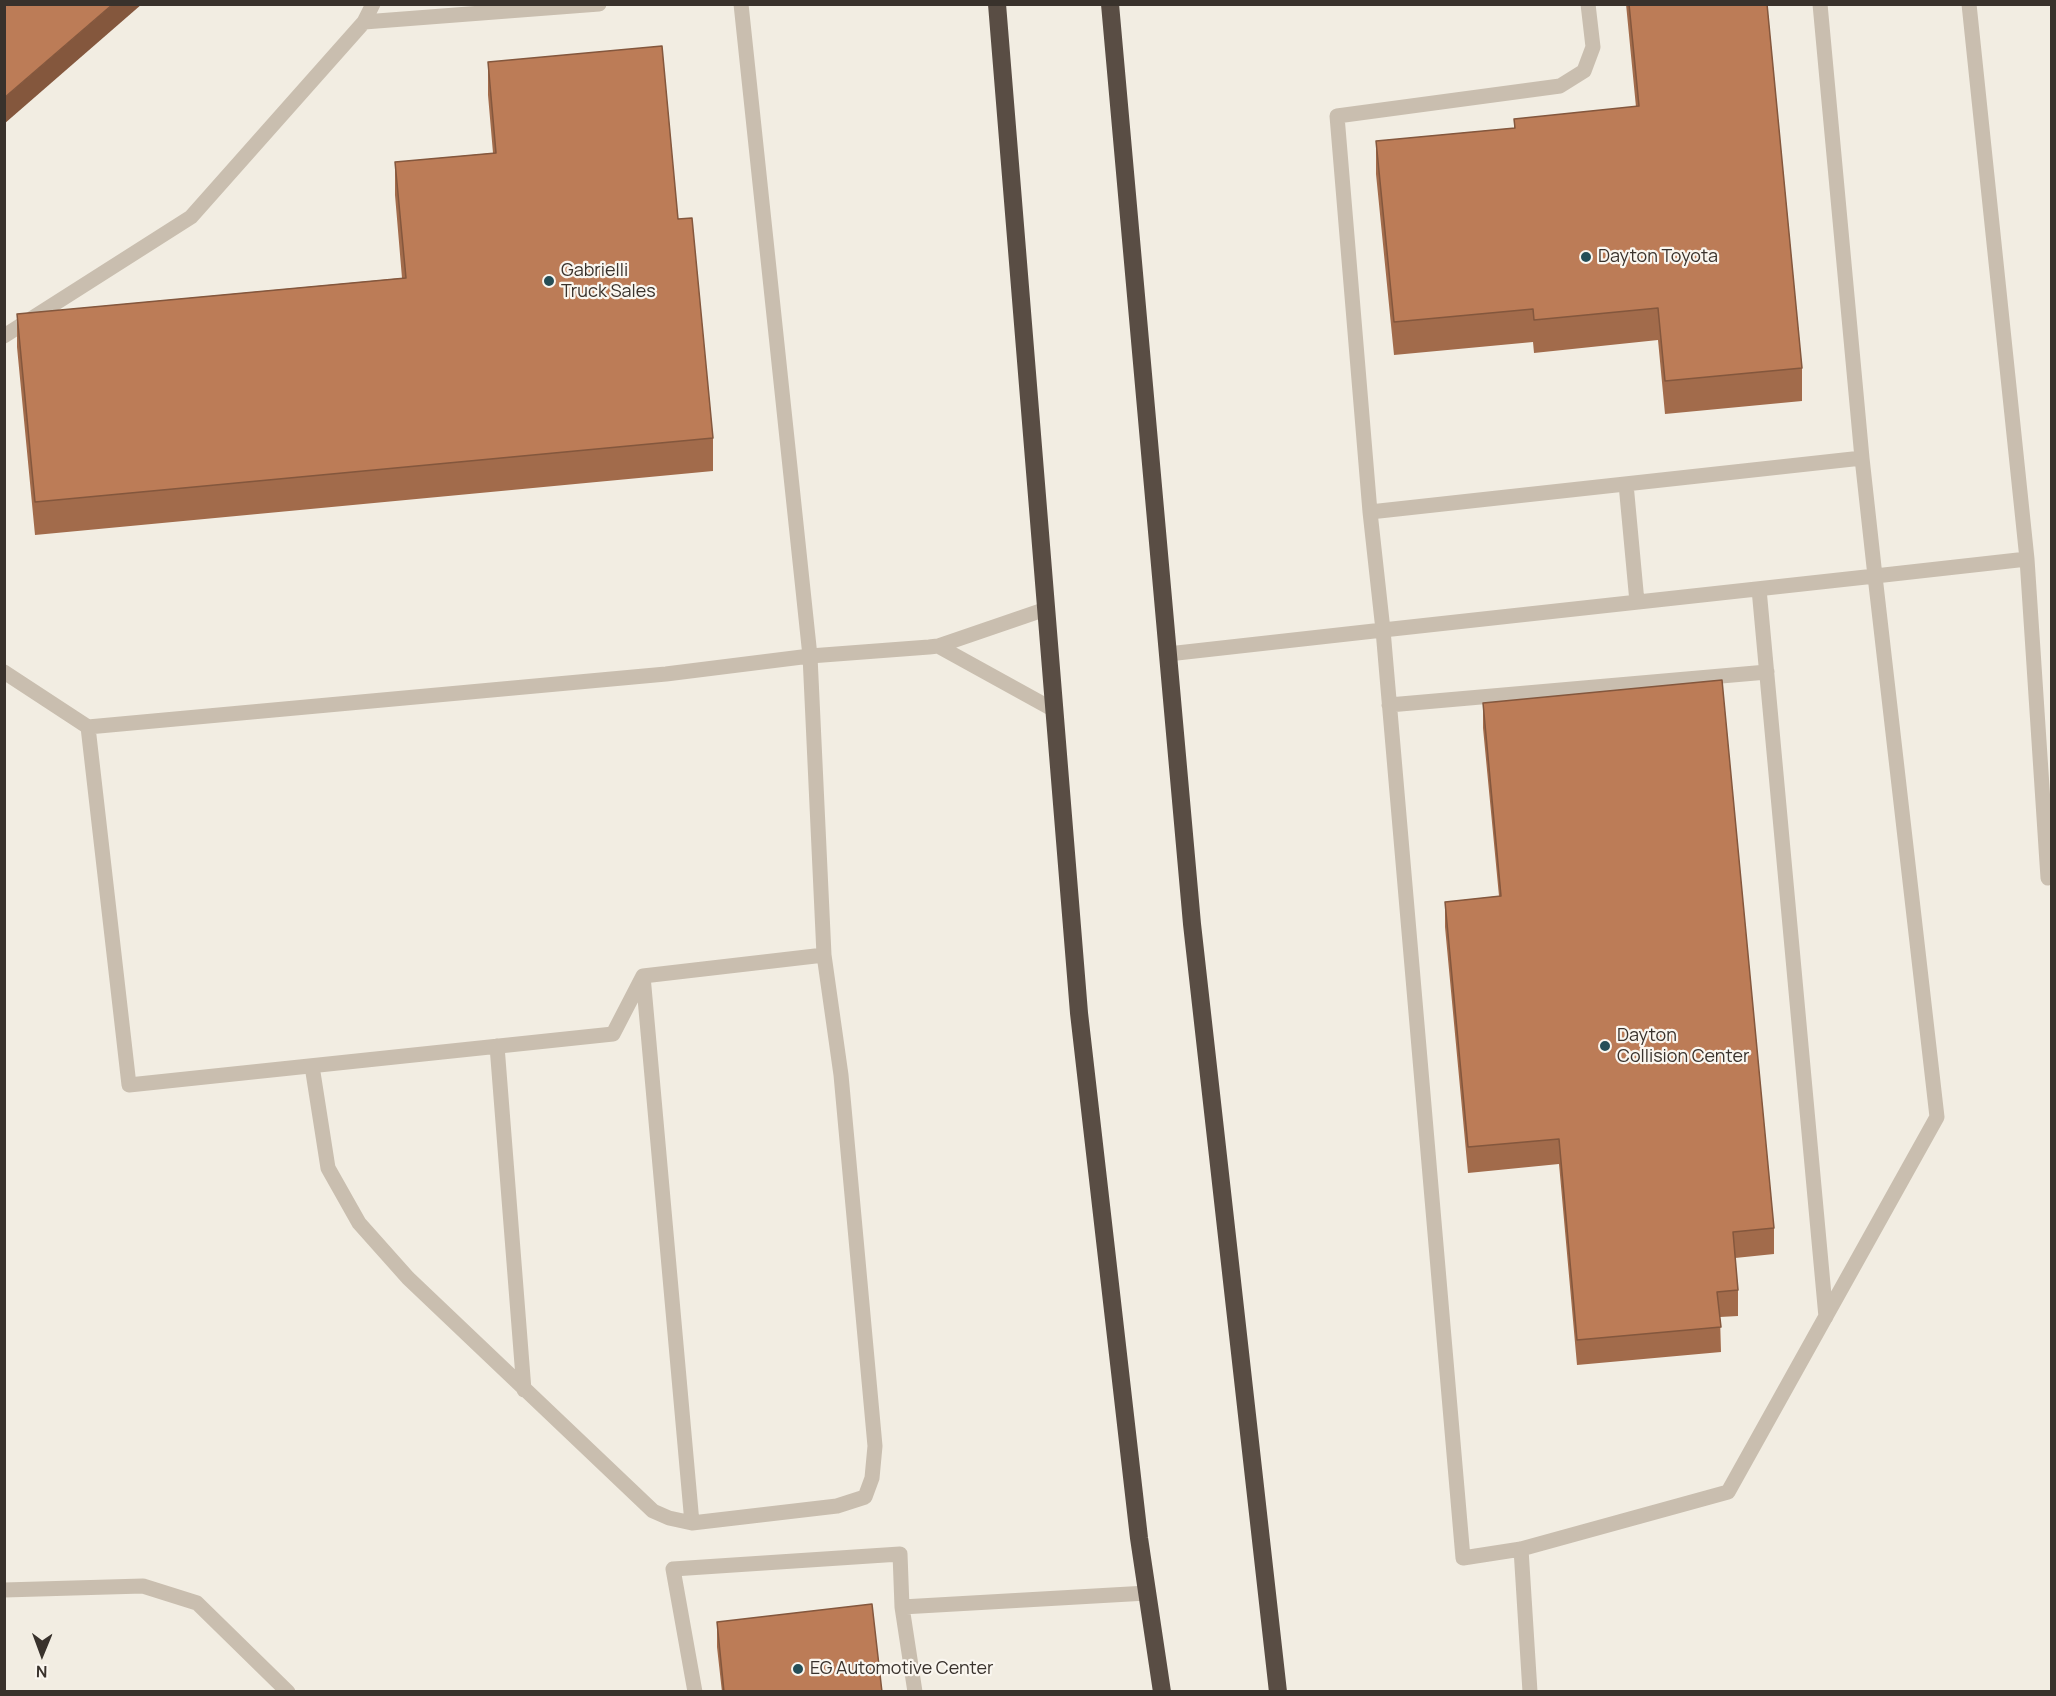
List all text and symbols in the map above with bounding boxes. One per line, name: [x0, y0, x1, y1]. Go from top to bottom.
place label: Dayton Toyota: [1598, 246, 1718, 268]
marker: Dayton Toyota: [1579, 250, 1593, 264]
place label: Gabrielli Truck Sales: [561, 260, 656, 302]
marker: Gabrielli Truck Sales: [542, 274, 556, 288]
place label: Dayton Collision Center: [1617, 1025, 1749, 1068]
marker: Dayton Collision Center: [1598, 1039, 1612, 1053]
north arrow: [12, 1624, 72, 1684]
place label: EG Automotive Center: [810, 1658, 993, 1680]
text: N: [36, 1661, 48, 1683]
marker: EG Automotive Center: [791, 1662, 805, 1676]

